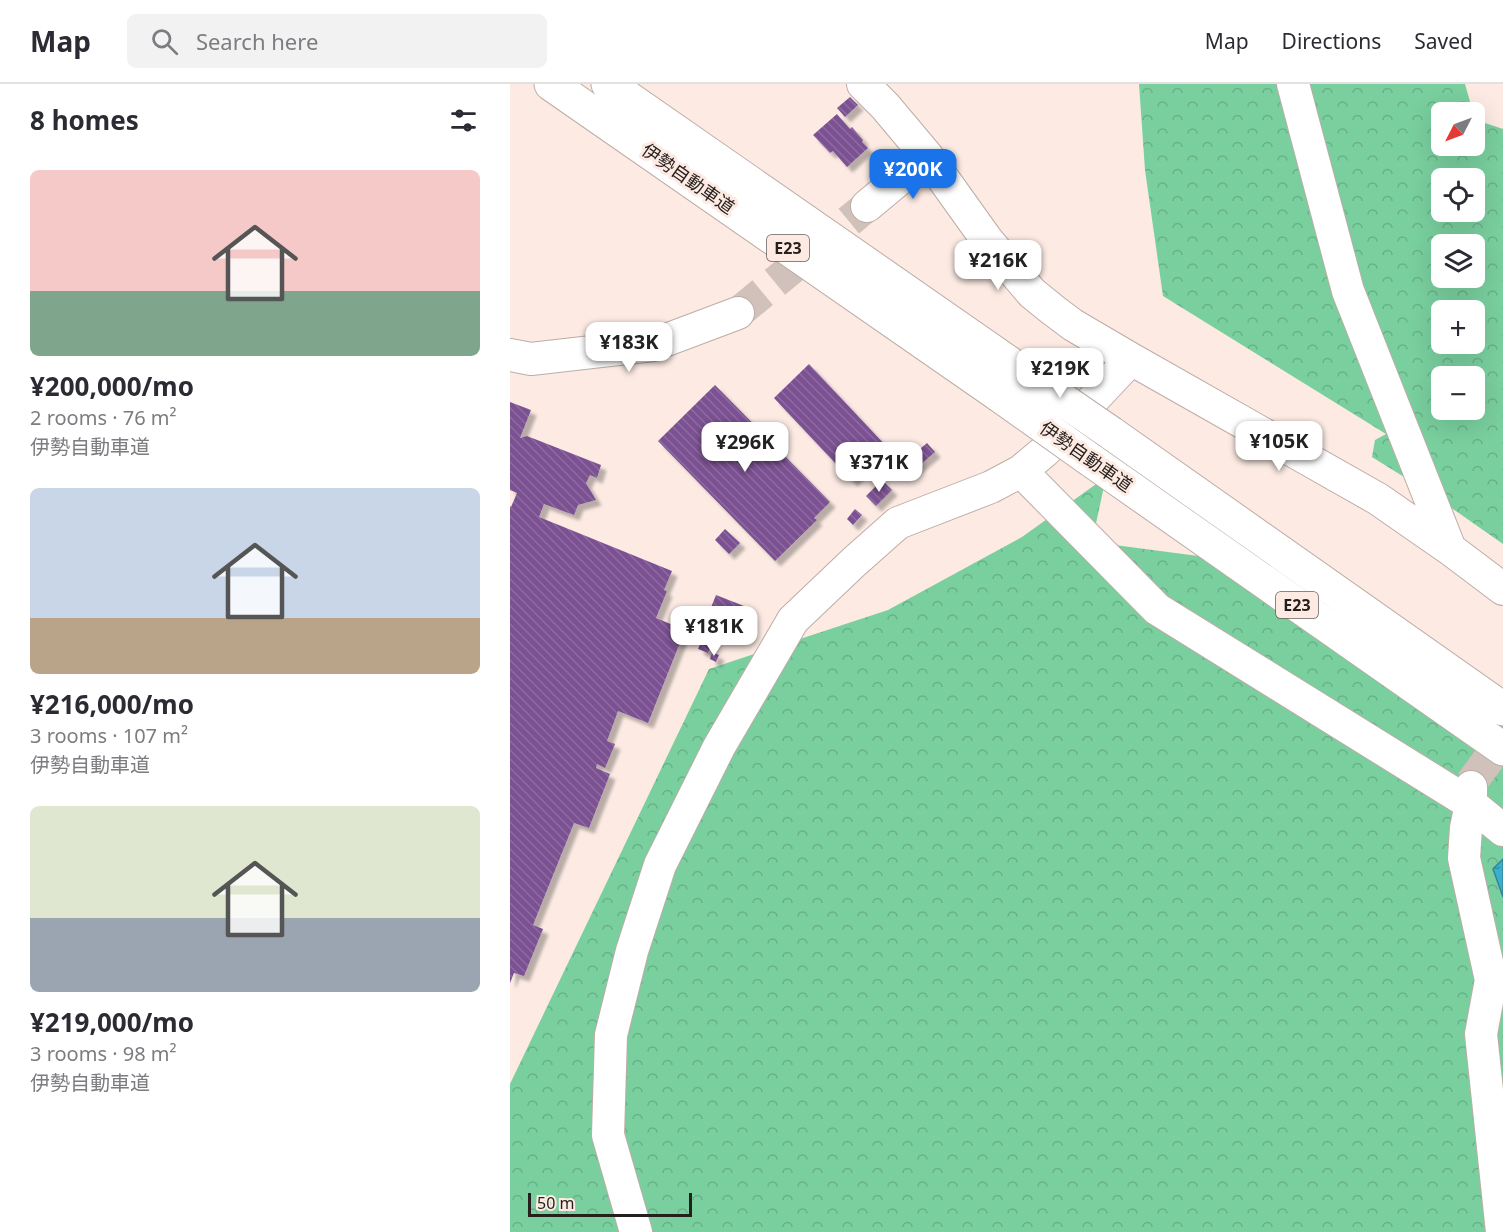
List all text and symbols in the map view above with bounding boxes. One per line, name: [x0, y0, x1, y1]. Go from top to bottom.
search box: [127, 14, 547, 68]
text: Map: [30, 22, 91, 60]
icon: search: [148, 25, 181, 58]
text: Search here: [196, 26, 318, 56]
text: Map: [1205, 27, 1249, 55]
text: Directions: [1282, 27, 1381, 55]
text: Saved: [1414, 27, 1473, 55]
text: 8 homes: [30, 102, 139, 138]
north arrow: [1431, 102, 1485, 156]
map controls: [1431, 102, 1485, 420]
icon: filters: [447, 104, 480, 137]
street label: 伊勢自動車道: [637, 137, 740, 219]
pin: ¥200K: [871, 149, 955, 200]
text: ¥200K: [883, 155, 943, 182]
button: locate: [1431, 168, 1485, 222]
icon: home: [201, 209, 309, 317]
button: layers: [1431, 234, 1485, 288]
road number: E23: [767, 235, 809, 261]
pin: ¥216K: [956, 240, 1040, 291]
text: ¥216K: [968, 246, 1028, 273]
button: +: [1431, 300, 1485, 354]
pin: ¥183K: [587, 322, 671, 373]
text: ¥183K: [599, 328, 659, 355]
pin: ¥219K: [1018, 348, 1102, 399]
text: ¥219K: [1030, 354, 1090, 381]
button: −: [1431, 366, 1485, 420]
text: ¥200,000/mo: [30, 368, 194, 404]
text: 2 rooms · 76 m²: [30, 404, 177, 431]
street label: 伊勢自動車道: [1035, 415, 1138, 497]
pin: ¥105K: [1237, 421, 1321, 472]
pin: ¥296K: [703, 422, 787, 473]
text: ¥105K: [1249, 427, 1309, 454]
text: ¥296K: [715, 428, 775, 455]
text: 伊勢自動車道: [30, 433, 150, 460]
pin: ¥371K: [837, 442, 921, 493]
text: ¥371K: [849, 448, 909, 475]
icon: home: [201, 527, 309, 635]
road number: E23: [1276, 592, 1318, 618]
pin: ¥181K: [672, 606, 756, 657]
text: ¥181K: [684, 612, 744, 639]
text: ¥216,000/mo: [30, 686, 194, 722]
text: 3 rooms · 107 m²: [30, 722, 188, 749]
text: 伊勢自動車道: [30, 751, 150, 778]
icon: home: [201, 845, 309, 953]
text: ¥219,000/mo: [30, 1004, 194, 1040]
text: 3 rooms · 98 m²: [30, 1040, 177, 1067]
text: 伊勢自動車道: [30, 1069, 150, 1096]
scale bar: [528, 1190, 692, 1218]
text: 50 m: [537, 1192, 574, 1214]

